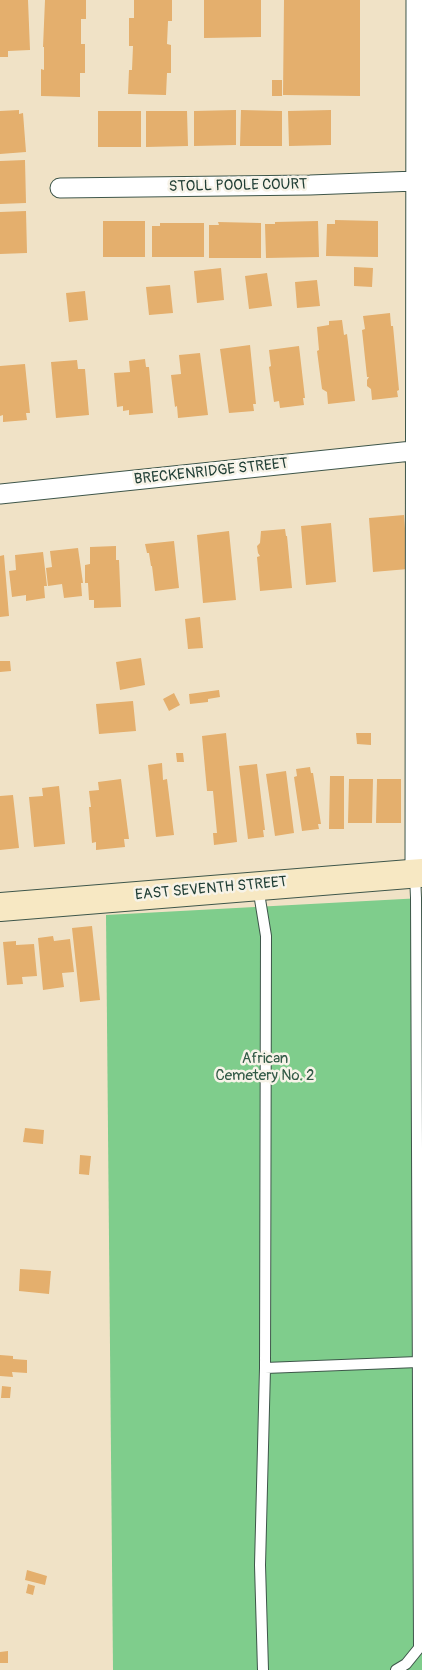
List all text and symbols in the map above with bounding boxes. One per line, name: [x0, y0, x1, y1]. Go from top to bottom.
street label: STOLL POOLE COURT: [168, 176, 308, 196]
street label: BRECKENRIDGE STREET: [133, 455, 289, 489]
street label: EAST SEVENTH STREET: [134, 873, 288, 905]
park label: African Cemetery No. 2: [216, 1050, 314, 1085]

